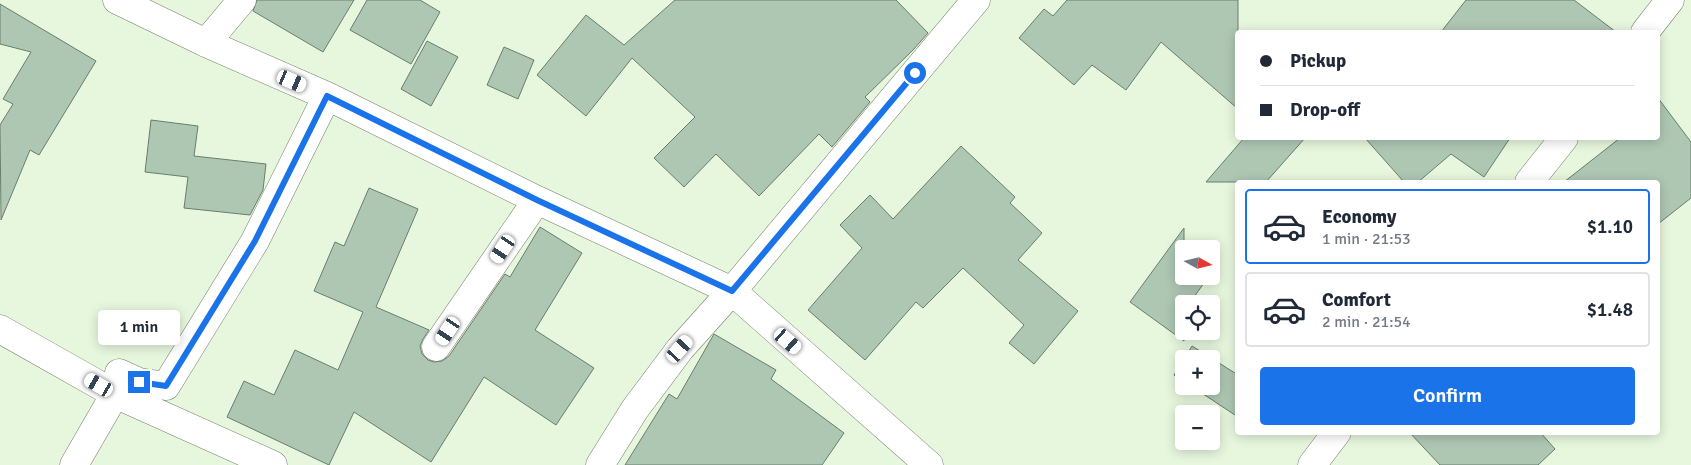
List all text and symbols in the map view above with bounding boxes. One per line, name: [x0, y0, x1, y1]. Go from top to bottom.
text: Pickup: [1290, 49, 1346, 73]
route start: [904, 62, 926, 84]
car: [275, 68, 308, 94]
text: Drop-off: [1290, 98, 1360, 122]
icon: car: [1262, 204, 1307, 249]
text: Economy: [1322, 205, 1396, 229]
text: $1.10: [1587, 215, 1633, 239]
text: 1 min · 21:53: [1322, 229, 1411, 249]
car: [488, 232, 517, 266]
north arrow: [1175, 240, 1220, 285]
map controls: [1175, 240, 1220, 450]
icon: car: [1262, 287, 1307, 332]
text: Comfort: [1322, 288, 1391, 312]
button: locate: [1175, 295, 1220, 340]
text: $1.48: [1587, 298, 1633, 322]
callout: 1 min: [98, 310, 180, 344]
text: 2 min · 21:54: [1322, 312, 1411, 332]
car: [433, 314, 462, 348]
text: 1 min: [120, 317, 158, 337]
car: [771, 325, 804, 357]
car: [664, 333, 695, 365]
button: +: [1175, 350, 1220, 395]
button: Confirm: [1260, 367, 1635, 425]
car: [82, 371, 115, 399]
route end: [128, 371, 150, 393]
button: −: [1175, 405, 1220, 450]

